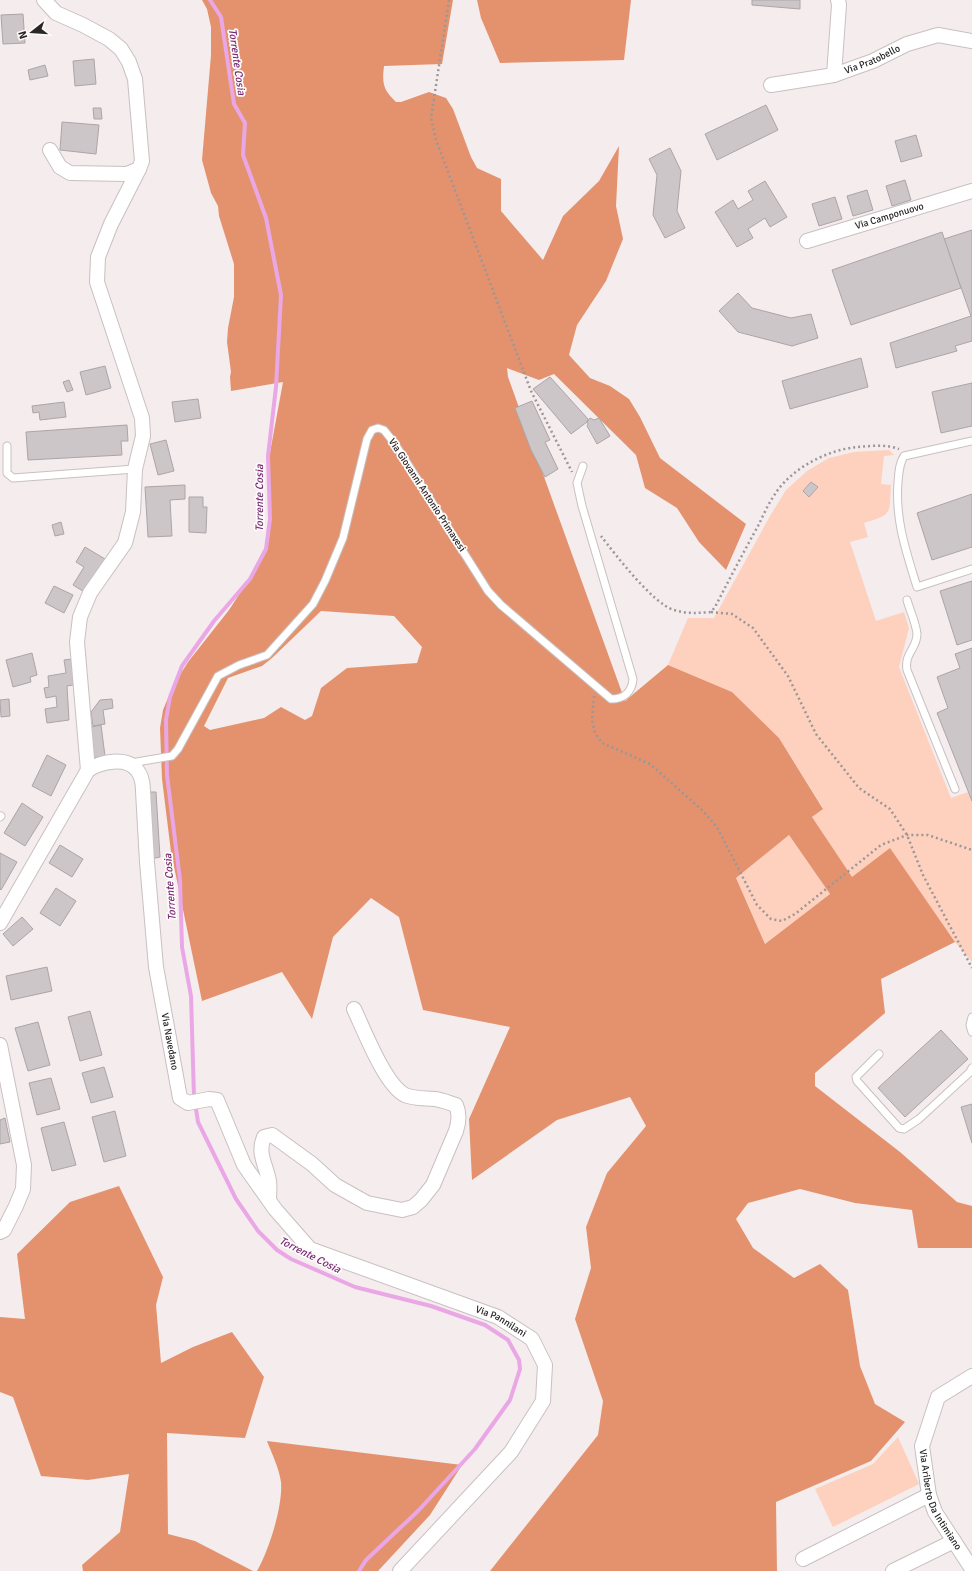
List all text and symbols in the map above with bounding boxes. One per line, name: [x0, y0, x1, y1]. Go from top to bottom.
north arrow: [12, 12, 52, 52]
water label: Torrente Cosia: [226, 28, 248, 96]
text: N: [16, 29, 30, 40]
street label: Via Pratobello: [843, 42, 902, 77]
street label: Via Camponuovo: [854, 200, 925, 232]
street label: Via Giovanni Antonio Primavesi: [386, 436, 468, 554]
water label: Torrente Cosia: [253, 464, 266, 531]
water label: Torrente Cosia: [161, 853, 179, 921]
street label: Via Navedano: [159, 1012, 181, 1071]
water label: Torrente Cosia: [277, 1234, 343, 1276]
street label: Via Pannilani: [474, 1303, 529, 1340]
street label: Via Ariberto Da Intimiano: [917, 1448, 964, 1552]

